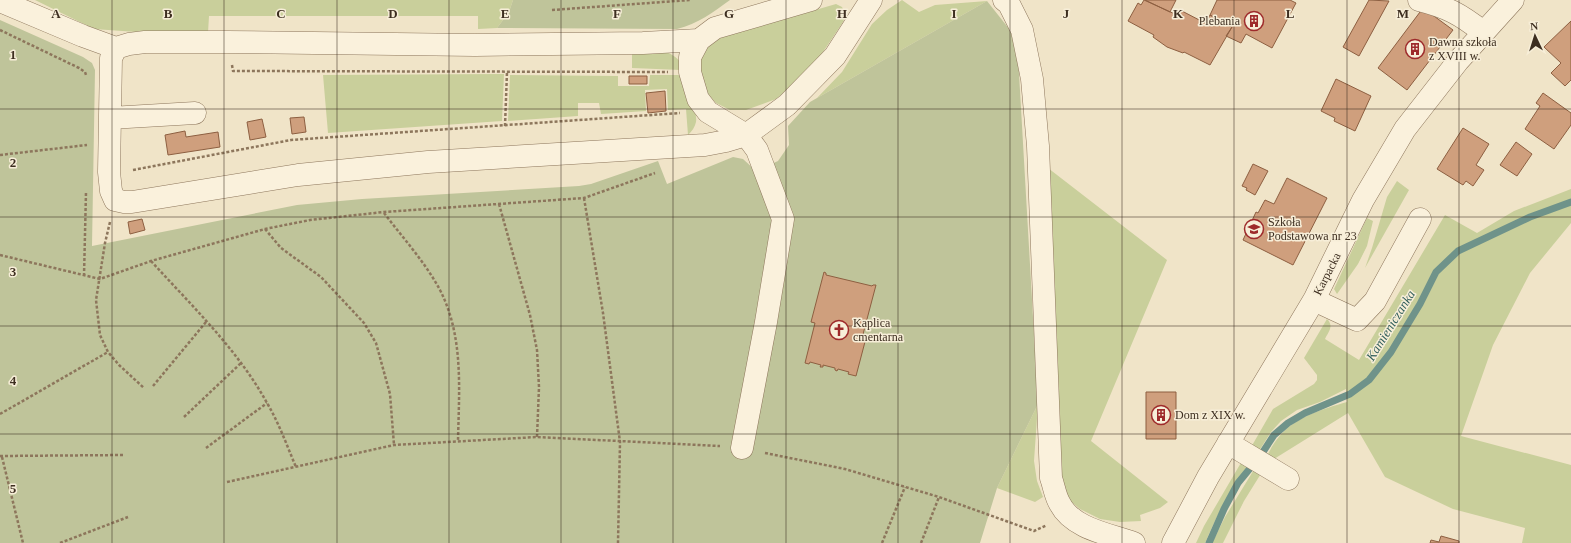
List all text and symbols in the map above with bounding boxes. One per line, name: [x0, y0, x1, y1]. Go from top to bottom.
text: A: [51, 6, 61, 21]
text: B: [164, 6, 173, 21]
text: C: [276, 6, 286, 21]
text: D: [388, 6, 398, 21]
text: E: [501, 6, 509, 21]
text: F: [613, 6, 621, 21]
text: G: [724, 6, 734, 21]
text: H: [837, 6, 847, 21]
text: I: [951, 6, 957, 21]
text: J: [1063, 6, 1070, 21]
text: K: [1173, 6, 1184, 21]
text: L: [1286, 6, 1295, 21]
text: M: [1397, 6, 1409, 21]
building icon: Plebania: [1243, 10, 1265, 32]
place label: Plebania: [1199, 14, 1241, 28]
north arrow: [1515, 16, 1555, 56]
text: N: [1530, 20, 1539, 32]
place label: Dawna szkoła z XVIII w.: [1429, 35, 1497, 63]
building icon: Dawna szkoła z XVIII w.: [1404, 38, 1426, 60]
text: 1: [10, 47, 16, 62]
text: 2: [10, 155, 16, 170]
place label: Szkoła Podstawowa nr 23: [1268, 215, 1357, 243]
school or university icon: Szkoła Podstawowa nr 23: [1243, 218, 1265, 240]
street label: Karpacka: [1310, 250, 1344, 298]
text: 3: [10, 264, 17, 279]
water label: Kamieniczanka: [1362, 287, 1418, 364]
place label: Kaplica cmentarna: [853, 316, 904, 344]
church icon: Kaplica cmentarna: [828, 319, 850, 341]
text: 4: [10, 373, 17, 388]
building icon: Dom z XIX w.: [1150, 404, 1172, 426]
place label: Dom z XIX w.: [1175, 408, 1246, 422]
text: 5: [10, 481, 17, 496]

